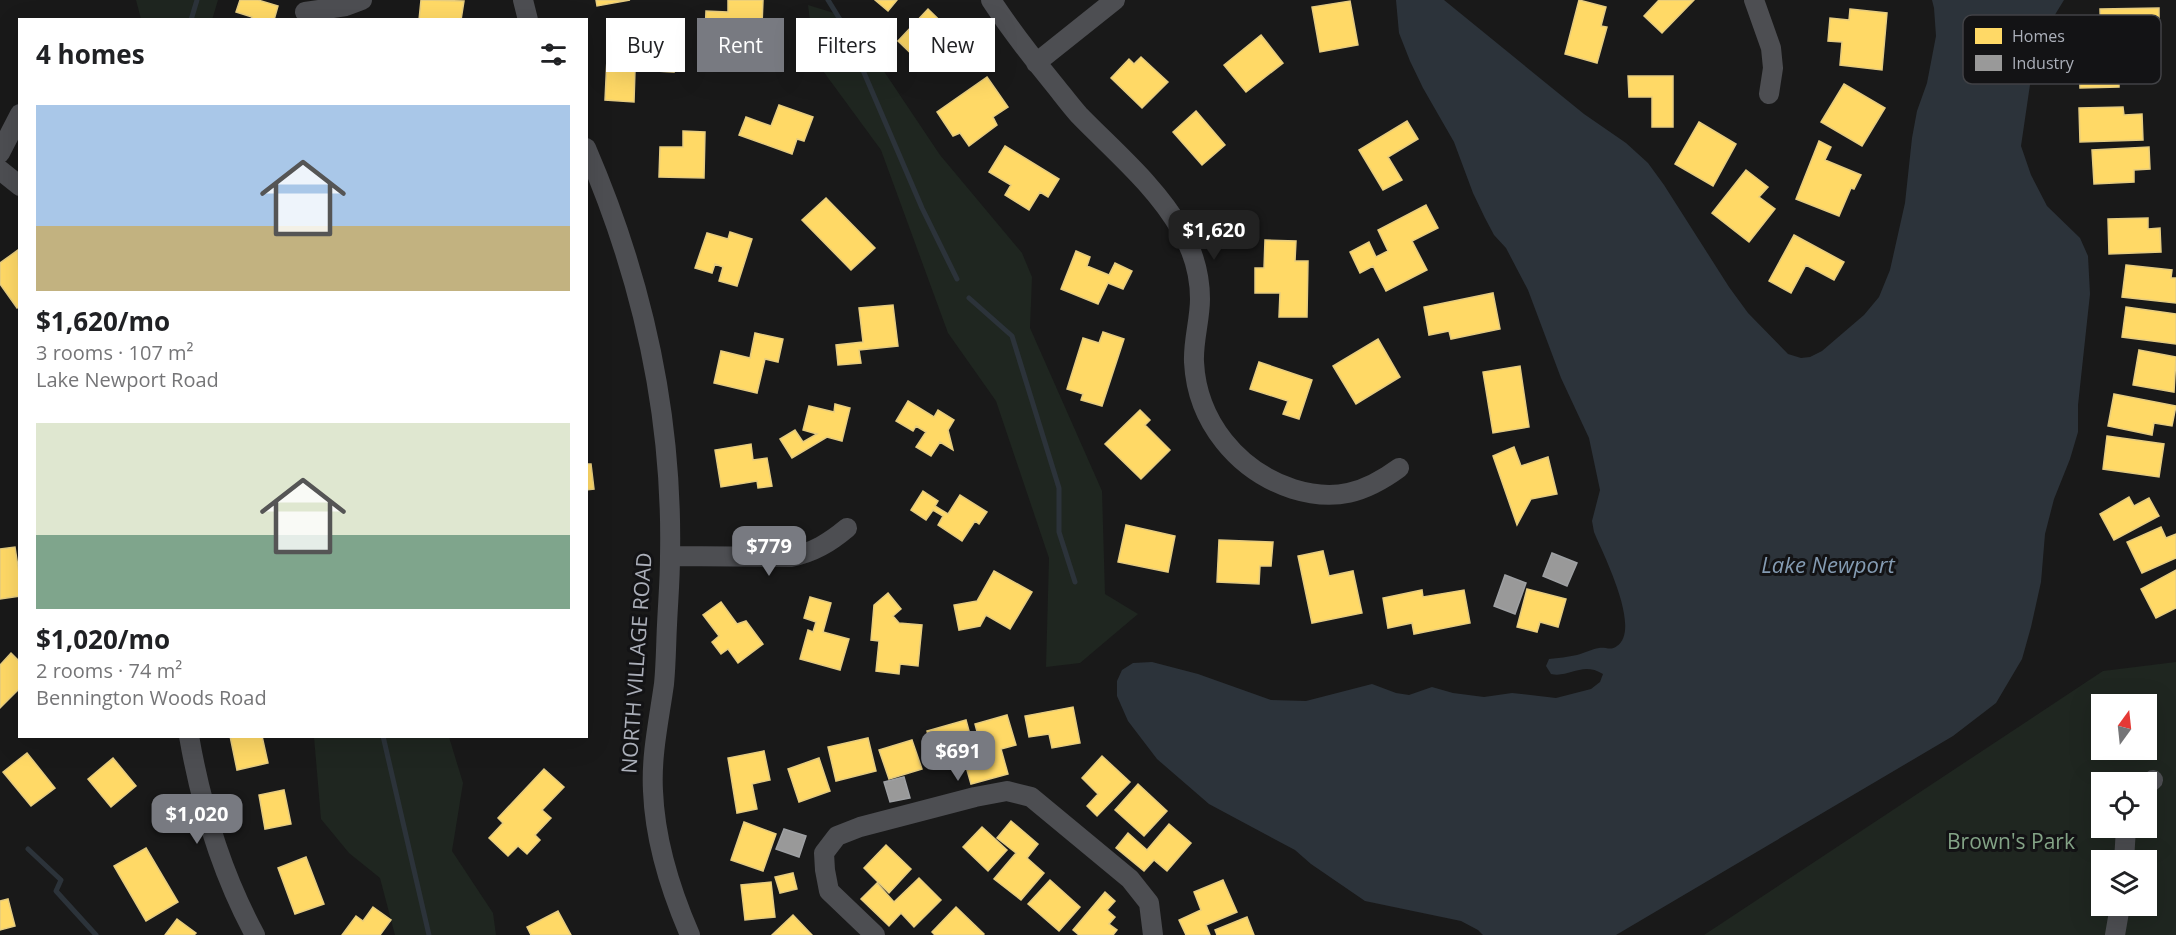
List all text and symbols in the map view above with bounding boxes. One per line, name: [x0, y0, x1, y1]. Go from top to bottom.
legend: [1963, 15, 2161, 84]
chip: Buy: [606, 18, 685, 72]
chip: Rent: [697, 18, 784, 72]
chip: Filters: [796, 18, 897, 72]
chip: New: [909, 18, 995, 72]
text: Homes: [2012, 25, 2065, 47]
text: 4 homes: [36, 36, 145, 72]
icon: filters: [537, 38, 570, 71]
text: Industry: [2012, 52, 2075, 74]
icon: home: [249, 144, 357, 252]
pin: $1,620: [1165, 210, 1263, 261]
text: $1,620: [1183, 216, 1245, 243]
text: $1,620/mo: [36, 303, 170, 339]
text: 3 rooms · 107 m²: [36, 339, 194, 366]
text: Lake Newport Road: [36, 366, 219, 393]
icon: home: [249, 462, 357, 570]
pin: $779: [733, 526, 805, 577]
text: $779: [746, 532, 792, 559]
water label: Lake Newport: [1761, 549, 1896, 579]
street label: NORTH VILLAGE ROAD: [614, 552, 658, 774]
text: $1,020/mo: [36, 621, 170, 657]
text: 2 rooms · 74 m²: [36, 657, 182, 684]
text: Bennington Woods Road: [36, 684, 267, 711]
north arrow: [2091, 694, 2157, 760]
map controls: [2091, 694, 2157, 916]
pin: $691: [922, 731, 994, 782]
text: $691: [935, 737, 981, 764]
button: locate: [2091, 772, 2157, 838]
pin: $1,020: [148, 794, 246, 845]
text: $1,020: [166, 800, 228, 827]
park label: Brown's Park: [1947, 827, 2075, 855]
button: layers: [2091, 850, 2157, 916]

